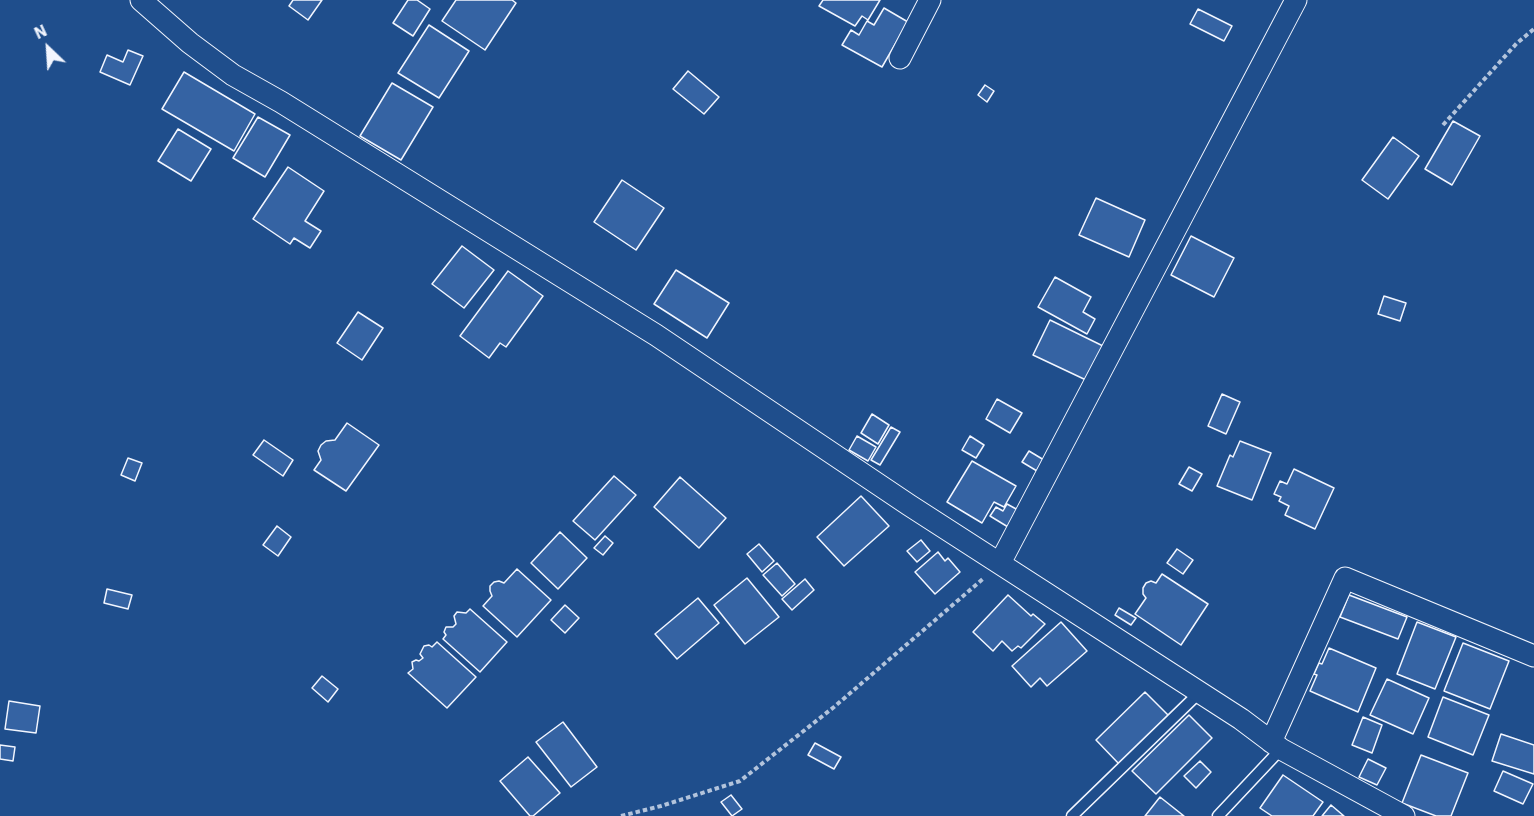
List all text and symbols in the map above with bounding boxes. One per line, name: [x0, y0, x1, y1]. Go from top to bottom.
north arrow: [18, 18, 78, 78]
text: N: [31, 20, 50, 43]

